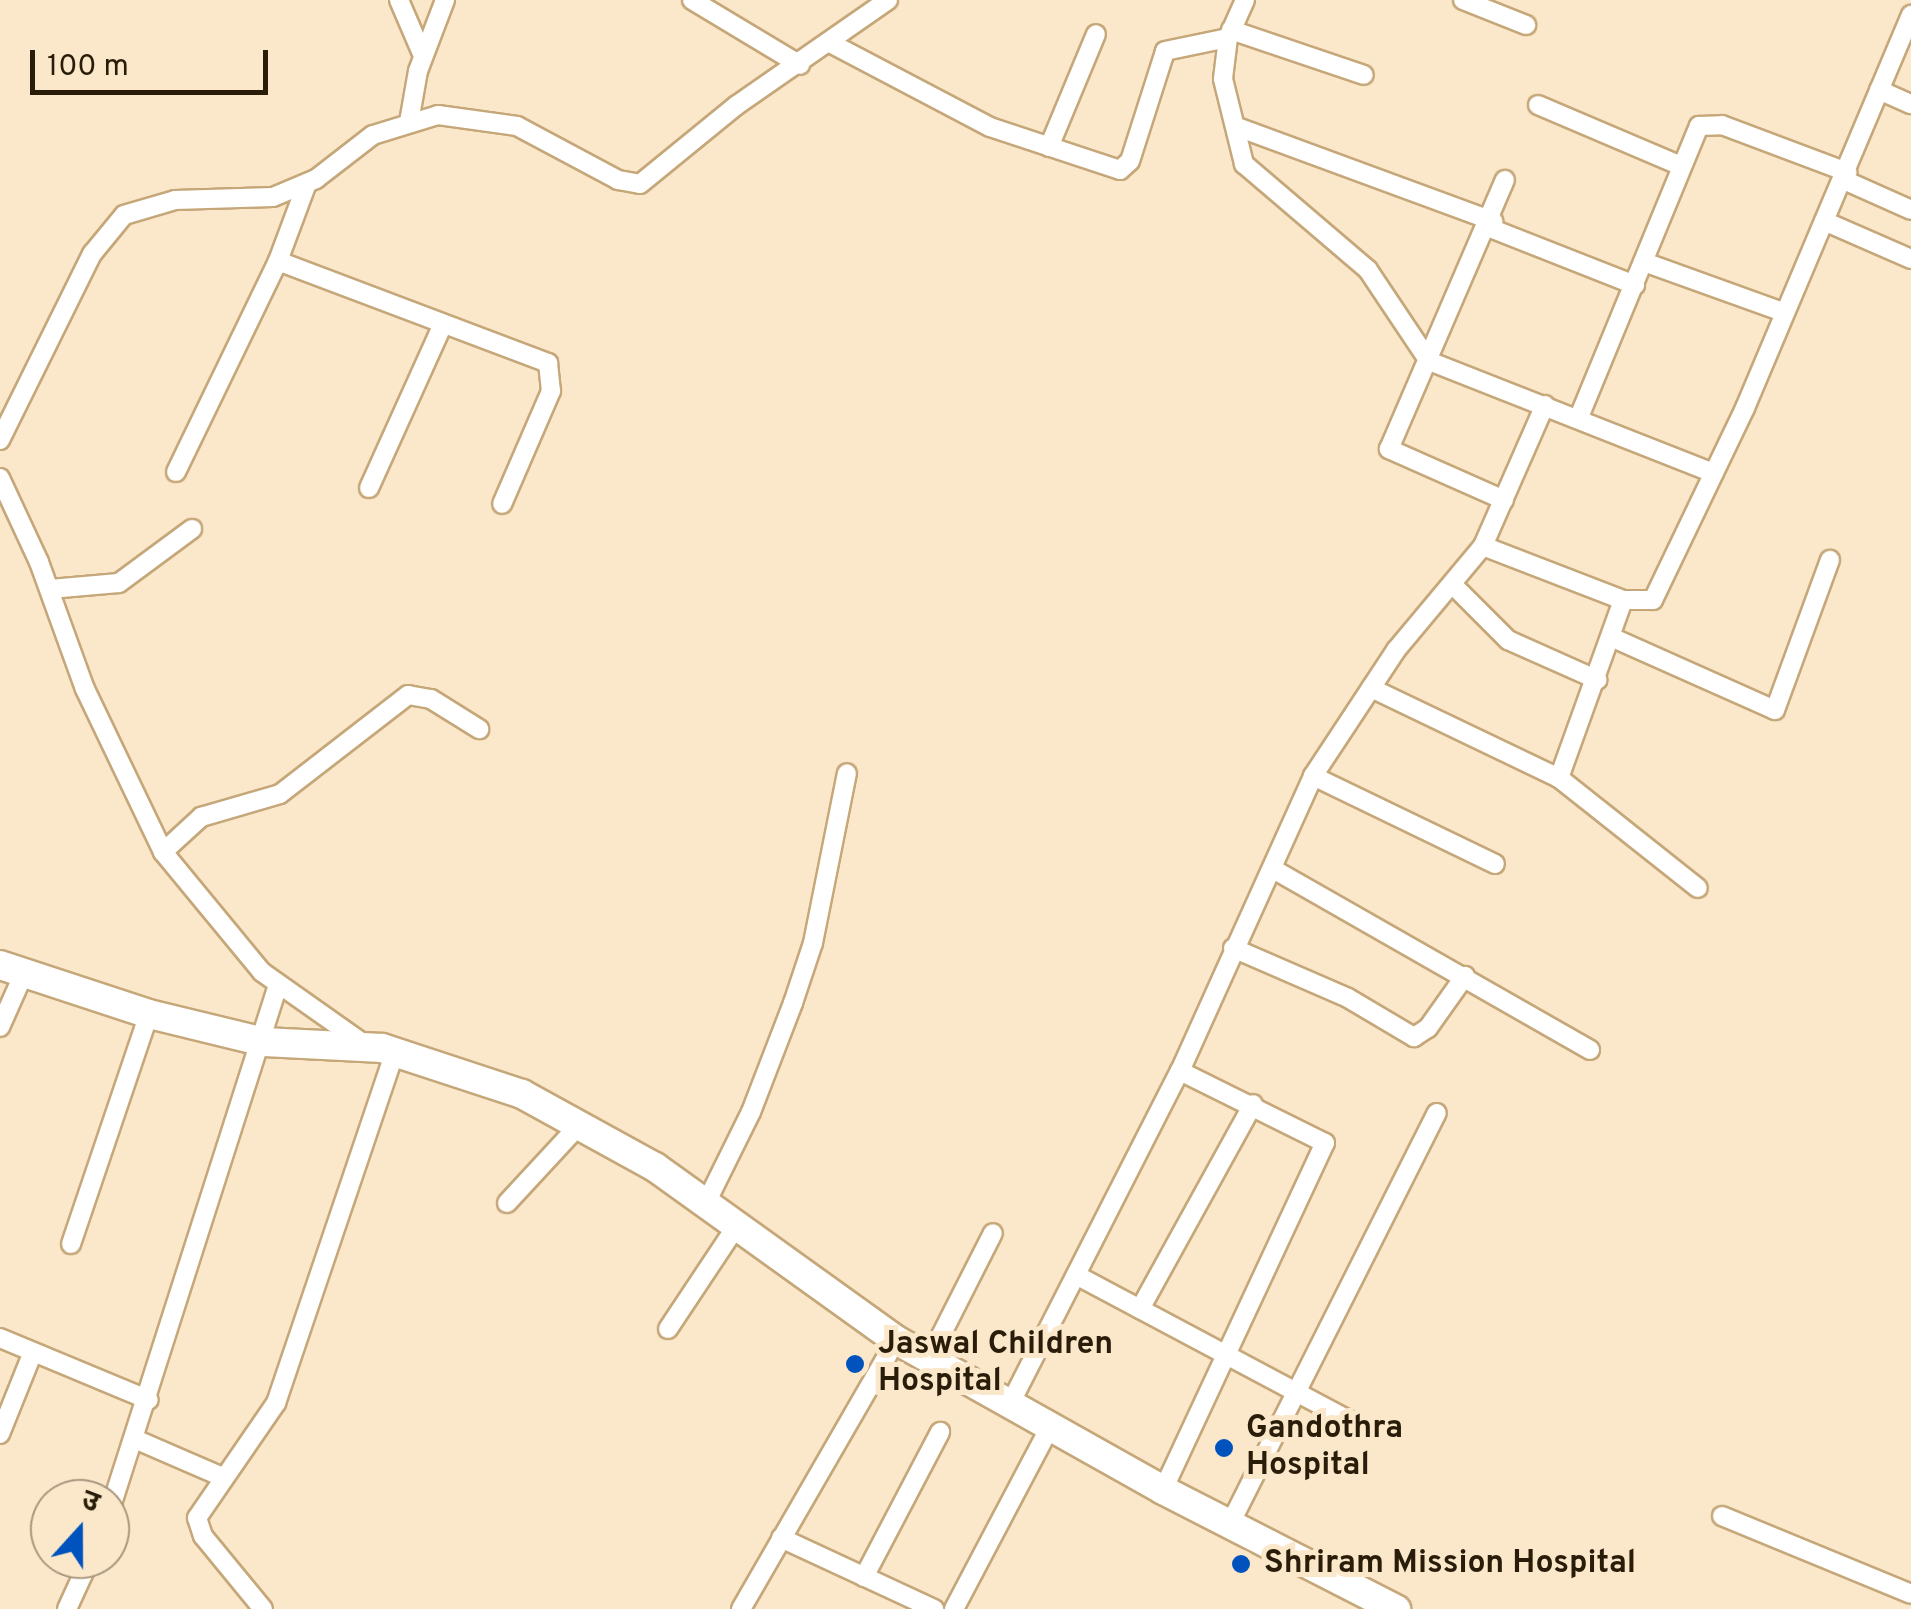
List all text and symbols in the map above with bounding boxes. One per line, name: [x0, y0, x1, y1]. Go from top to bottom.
scale bar: [35, 30, 272, 92]
text: 100 m: [47, 49, 129, 86]
place label: Jaswal Children Hospital: [878, 1327, 1113, 1402]
marker: Jaswal Children Hospital: [842, 1351, 868, 1377]
place label: Gandothra Hospital: [1246, 1411, 1403, 1486]
marker: Gandothra Hospital: [1211, 1435, 1237, 1461]
north arrow: [30, 1479, 130, 1579]
text: उ: [76, 1483, 104, 1523]
place label: Shriram Mission Hospital: [1264, 1545, 1636, 1583]
marker: Shriram Mission Hospital: [1228, 1551, 1254, 1577]

